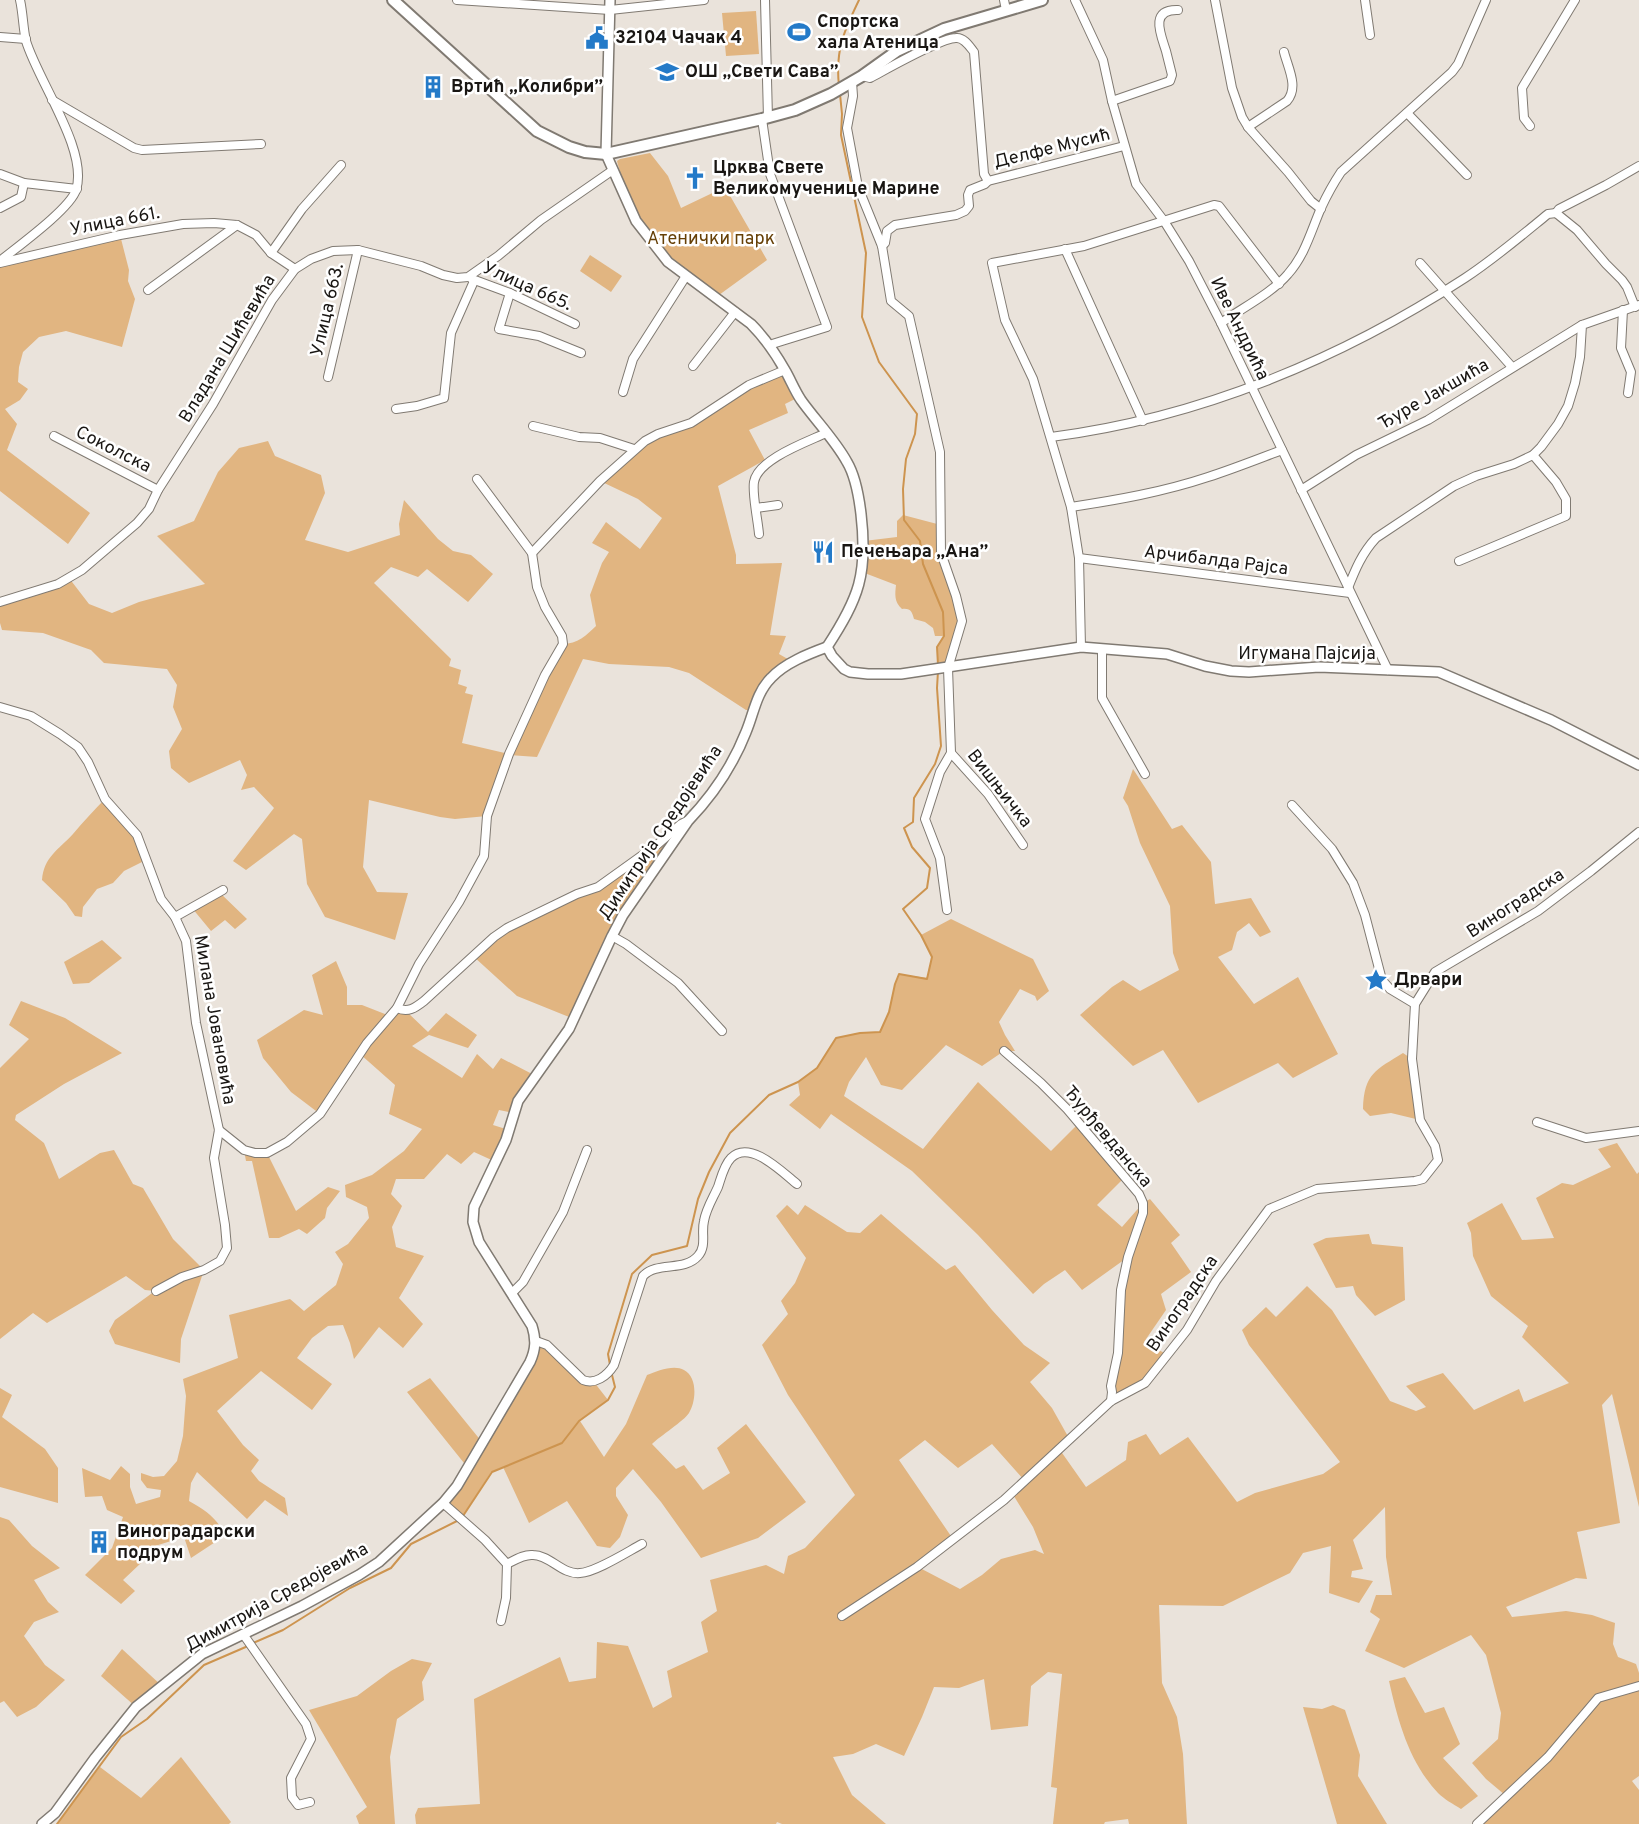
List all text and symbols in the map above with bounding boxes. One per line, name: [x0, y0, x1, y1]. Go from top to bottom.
place label: Спортска хала Атеница: [817, 11, 939, 55]
sports icon: Спортска хала Атеница: [786, 19, 812, 45]
public building icon: 32104 Чачак 4: [584, 25, 610, 51]
place label: 32104 Чачак 4: [615, 27, 742, 50]
school or university icon: ОШ „Свети Сава”: [654, 59, 680, 85]
place label: ОШ „Свети Сава”: [685, 61, 839, 84]
building icon: Вртић „Колибри”: [420, 74, 446, 100]
place label: Вртић „Колибри”: [451, 76, 603, 99]
street label: Делфе Мусић: [991, 123, 1113, 175]
place label: Црква Свете Великомученице Марине: [713, 157, 940, 201]
church icon: Црква Свете Великомученице Марине: [682, 165, 708, 191]
street label: Улица 661.: [68, 202, 162, 242]
park label: Атенички парк: [647, 228, 775, 251]
street label: Улица 665.: [479, 257, 575, 317]
street label: Улица 663.: [306, 261, 350, 359]
street label: Владана Шићевића: [175, 271, 281, 427]
street label: Иве Андрића: [1204, 274, 1274, 384]
street label: Ђуре Јакшића: [1375, 354, 1493, 436]
street label: Соколска: [71, 421, 155, 479]
restaurant icon: Печењара „Ана”: [810, 539, 836, 565]
place label: Печењара „Ана”: [841, 541, 988, 564]
street label: Арчибалда Рајса: [1143, 541, 1289, 581]
street label: Игумана Пајсија: [1238, 643, 1376, 666]
street label: Димитрија Средојевића: [594, 741, 728, 925]
street label: Вишњичка: [961, 745, 1037, 833]
street label: Виноградска: [1463, 864, 1569, 944]
street label: Милана Јовановића: [188, 934, 240, 1106]
place icon: Дрвари: [1363, 967, 1389, 993]
place label: Дрвари: [1394, 969, 1462, 992]
street label: Ђурђевданска: [1058, 1081, 1156, 1193]
street label: Виноградска: [1142, 1251, 1224, 1357]
place label: Виноградарски подрум: [117, 1521, 255, 1565]
building icon: Виноградарски подрум: [86, 1529, 112, 1555]
street label: Димитрија Средојевића: [181, 1538, 373, 1658]

